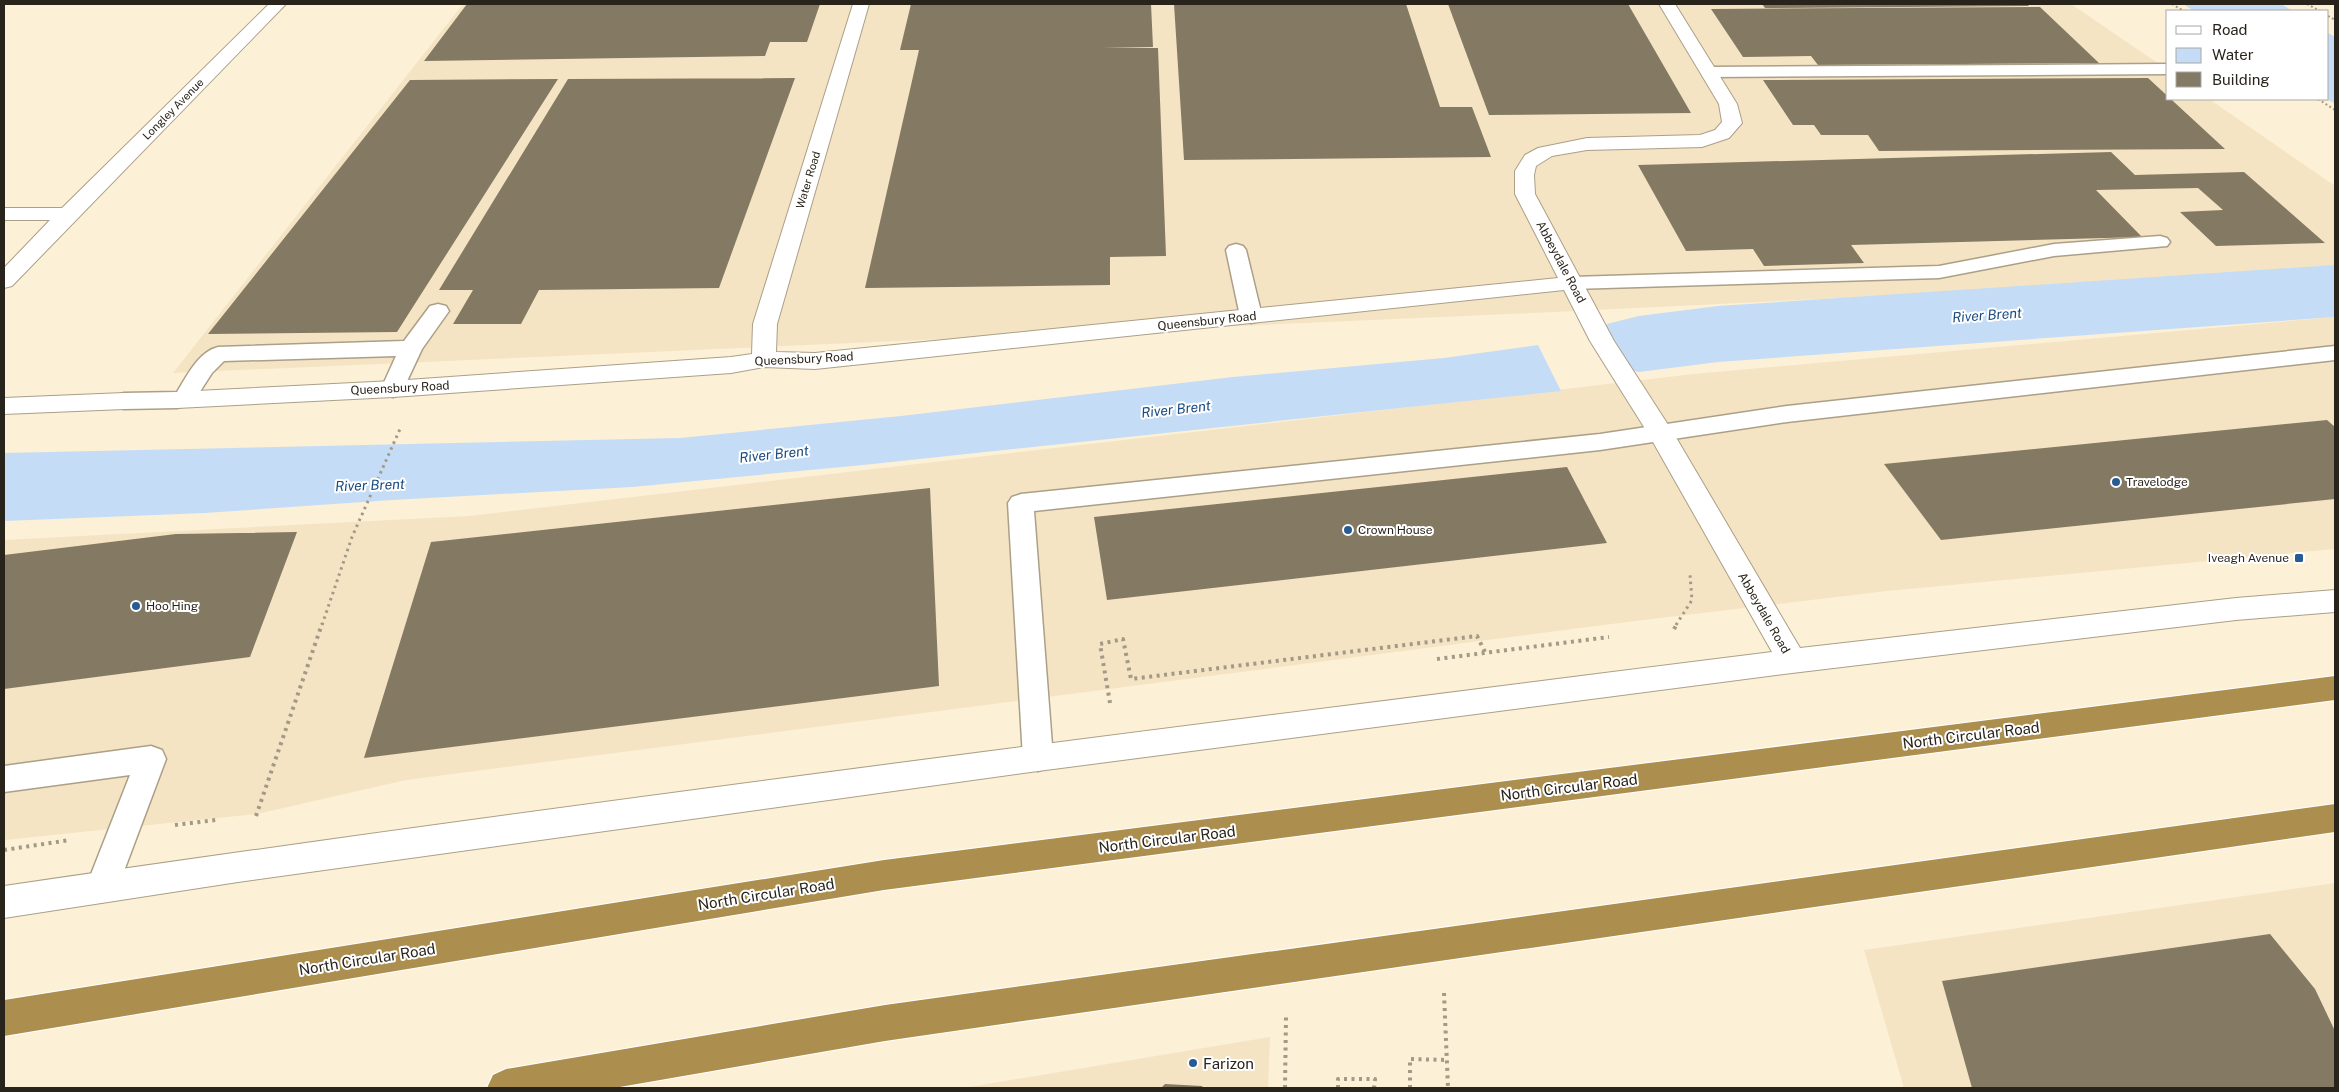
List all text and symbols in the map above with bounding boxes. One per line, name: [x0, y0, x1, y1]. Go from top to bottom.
legend: [2166, 10, 2329, 100]
text: Road: [2212, 21, 2248, 38]
text: Water: [2212, 46, 2254, 63]
text: Building: [2212, 71, 2270, 88]
street label: Longley Avenue: [140, 76, 206, 142]
street label: Water Road: [794, 150, 822, 210]
street label: Abbeydale Road: [1533, 219, 1589, 305]
water label: River Brent: [1952, 305, 2023, 325]
street label: Queensbury Road: [1157, 309, 1257, 333]
street label: Queensbury Road: [754, 349, 854, 369]
street label: Queensbury Road: [350, 378, 450, 398]
water label: River Brent: [1140, 397, 1212, 421]
water label: River Brent: [738, 442, 810, 466]
place label: Travelodge: [2126, 475, 2188, 489]
water label: River Brent: [335, 476, 406, 494]
marker: Travelodge: [2110, 476, 2122, 488]
place label: Crown House: [1358, 523, 1433, 537]
marker: Crown House: [1342, 524, 1354, 536]
place label: Iveagh Avenue: [2208, 551, 2289, 565]
marker: Iveagh Avenue: [2293, 552, 2305, 564]
street label: Abbeydale Road: [1735, 570, 1793, 656]
place label: Hoo Hing: [146, 599, 198, 613]
marker: Hoo Hing: [130, 600, 142, 612]
street label: North Circular Road: [1901, 718, 2041, 752]
street label: North Circular Road: [1499, 770, 1639, 804]
street label: North Circular Road: [1097, 822, 1237, 856]
street label: North Circular Road: [696, 875, 836, 913]
street label: North Circular Road: [297, 940, 437, 978]
place label: Farizon: [1203, 1055, 1254, 1072]
marker: Farizon: [1187, 1057, 1199, 1069]

